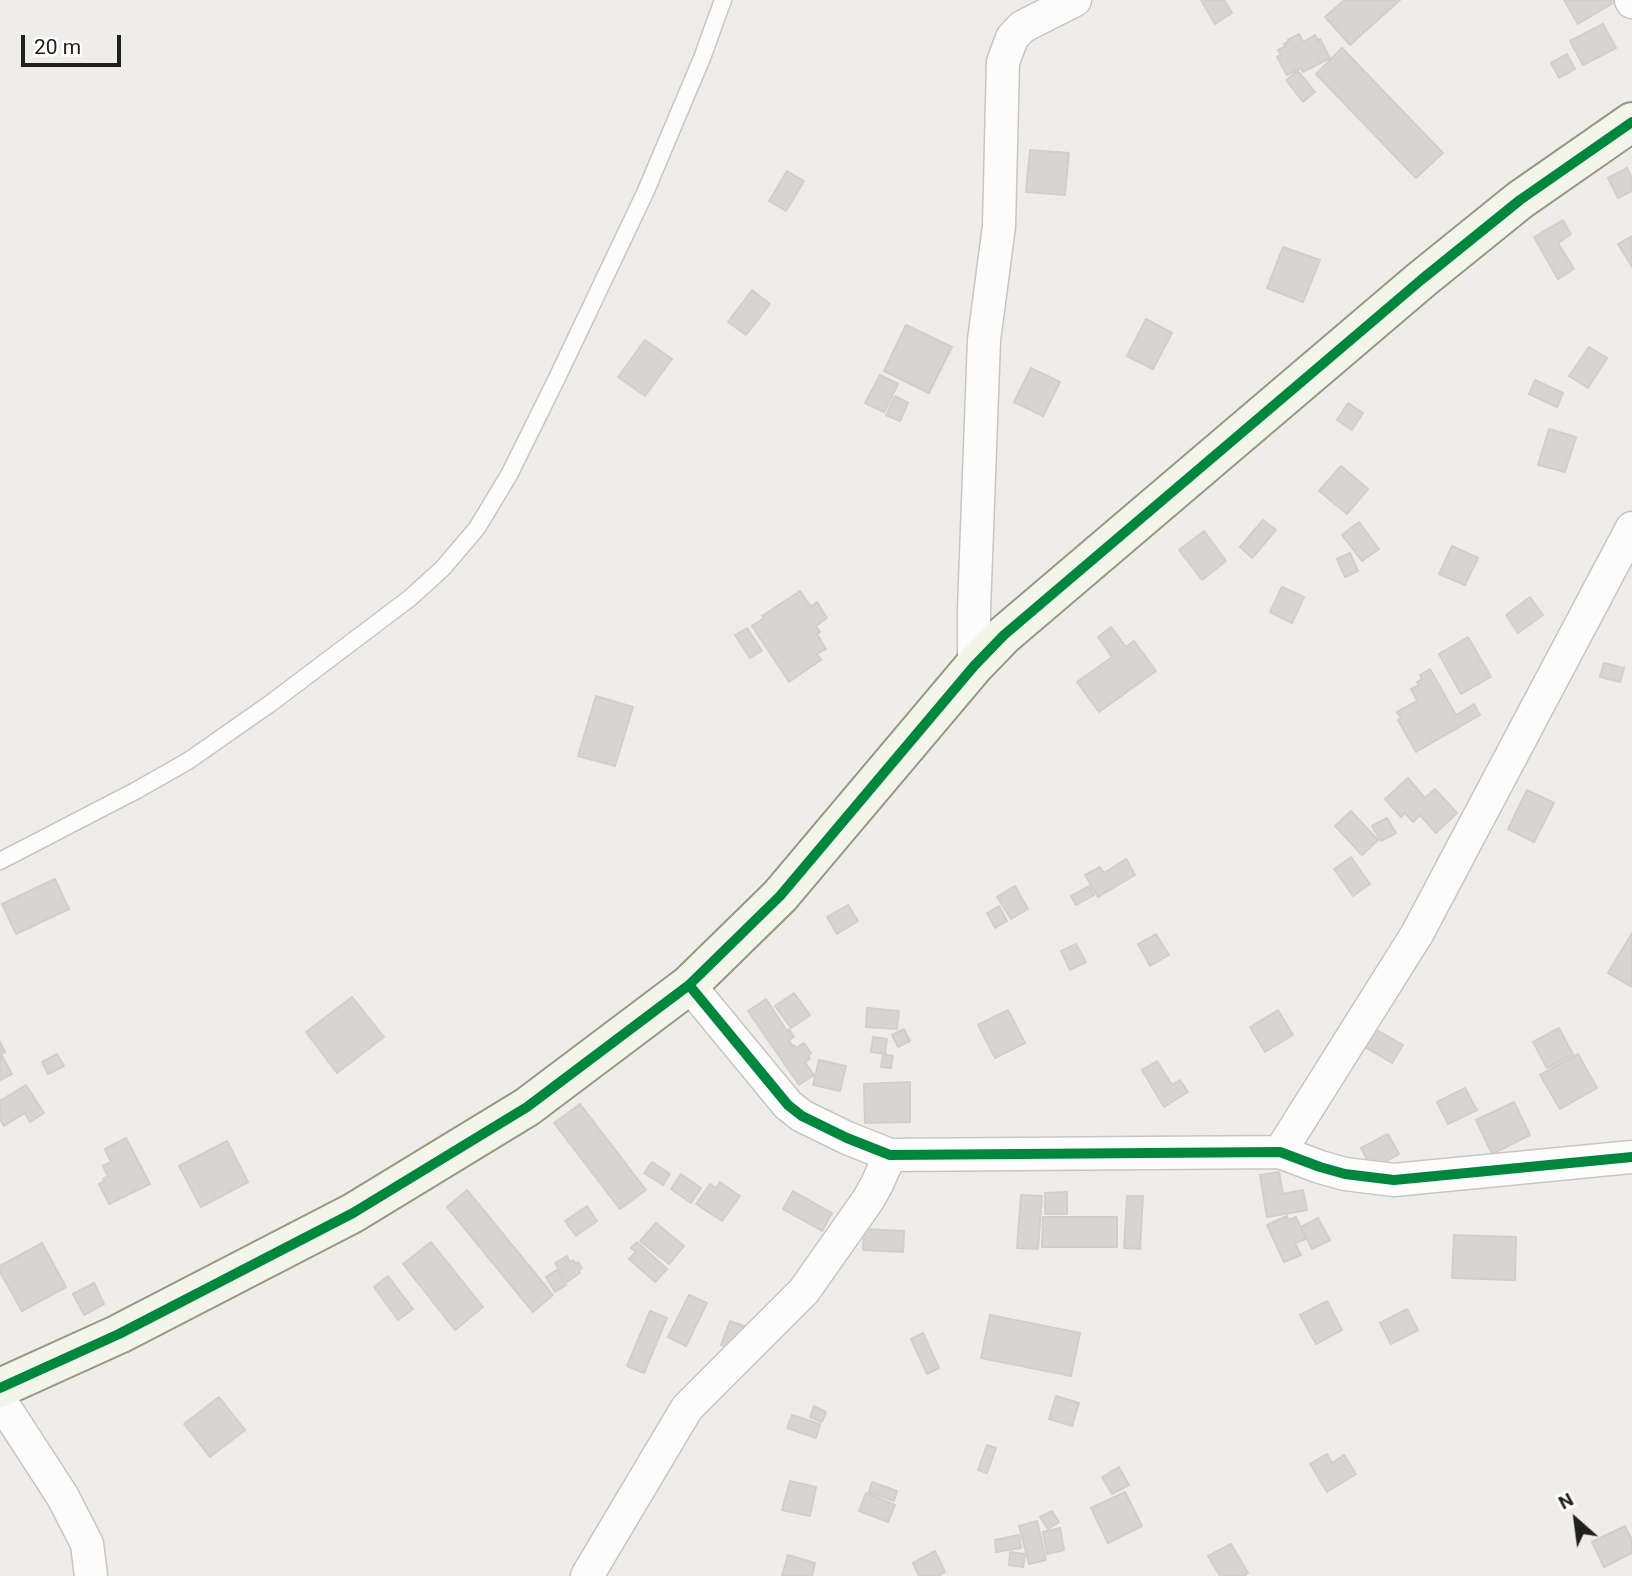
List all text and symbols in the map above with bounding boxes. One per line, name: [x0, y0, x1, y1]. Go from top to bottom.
scale bar: [24, 21, 124, 65]
text: 20 m: [34, 35, 81, 59]
north arrow: [1541, 1485, 1611, 1555]
text: N: [1555, 1488, 1577, 1514]

